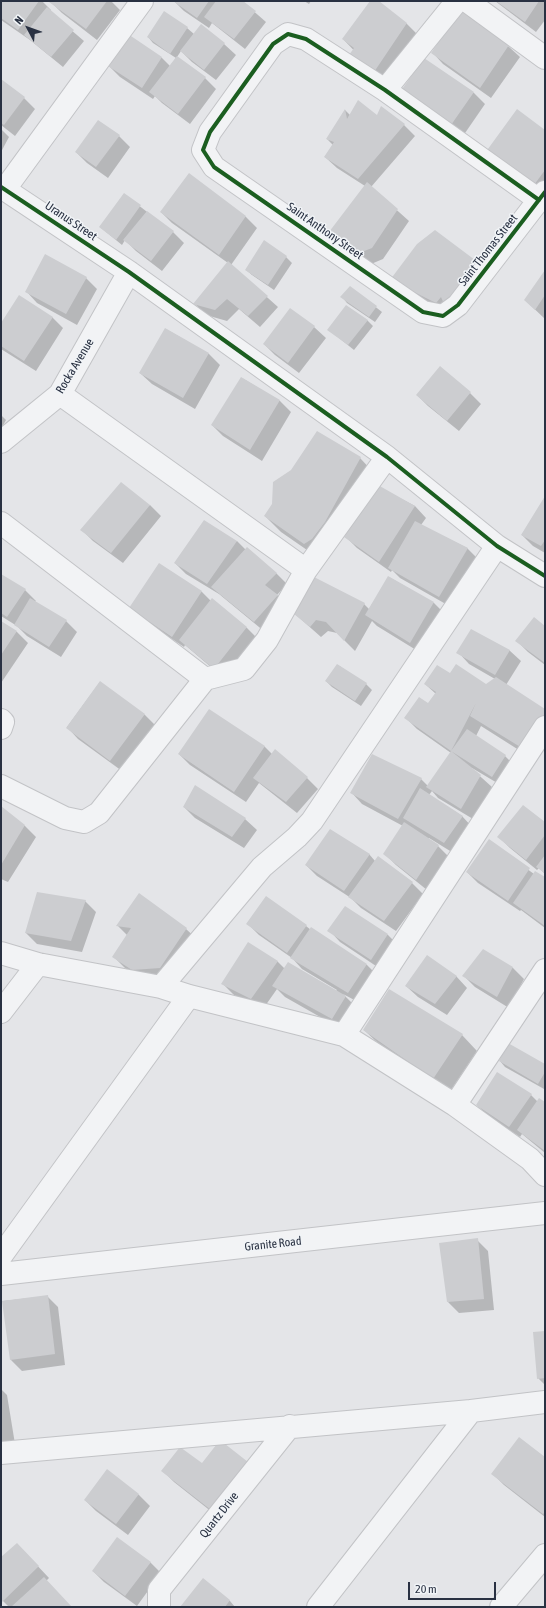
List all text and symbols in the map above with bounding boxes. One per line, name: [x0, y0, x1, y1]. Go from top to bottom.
north arrow: [8, 8, 48, 48]
text: N: [12, 14, 26, 27]
street label: Uranus Street: [42, 198, 100, 244]
street label: Saint Anthony Street: [284, 199, 366, 263]
street label: Saint Thomas Street: [455, 211, 521, 289]
street label: Rocka Avenue: [53, 336, 97, 396]
street label: Granite Road: [244, 1234, 302, 1254]
street label: Quartz Drive: [197, 1489, 241, 1541]
scale bar: [410, 1574, 498, 1600]
text: 20 m: [415, 1582, 437, 1596]

